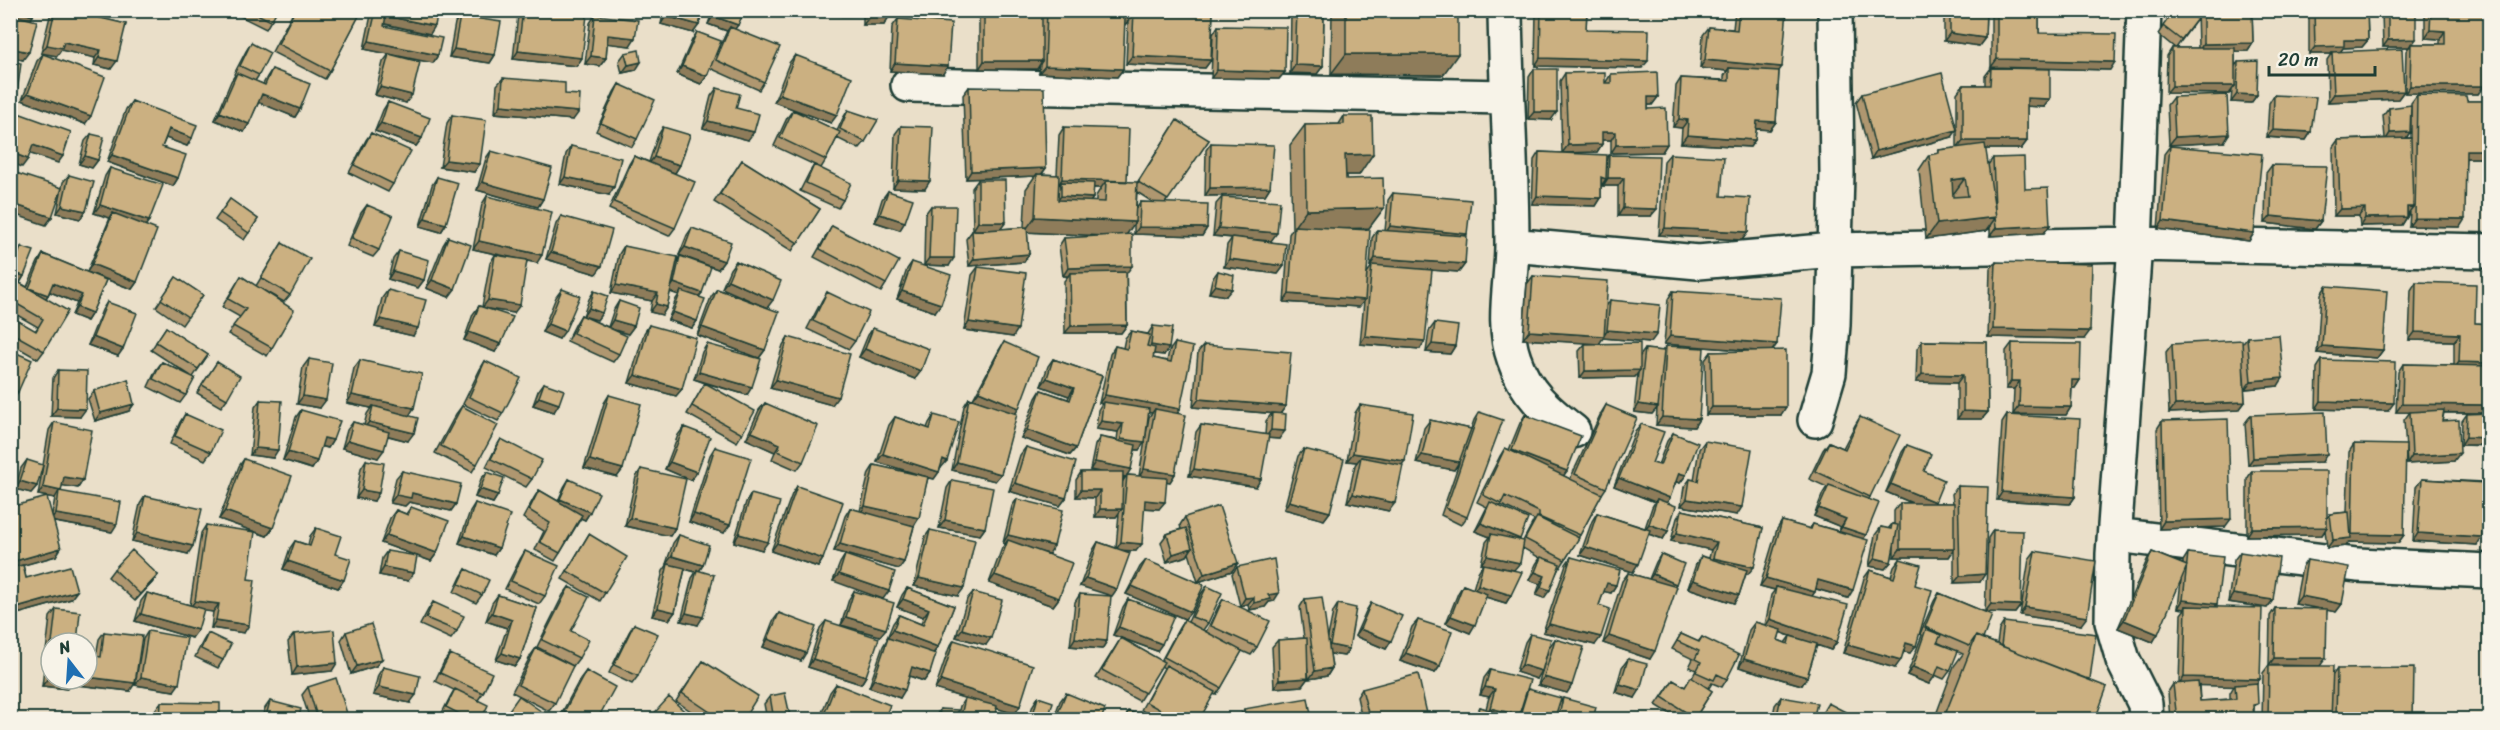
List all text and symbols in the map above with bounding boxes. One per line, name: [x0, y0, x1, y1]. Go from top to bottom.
scale bar: [2269, 39, 2376, 77]
text: 20 m: [2278, 44, 2318, 76]
north arrow: [39, 631, 99, 691]
text: N: [54, 631, 75, 663]

